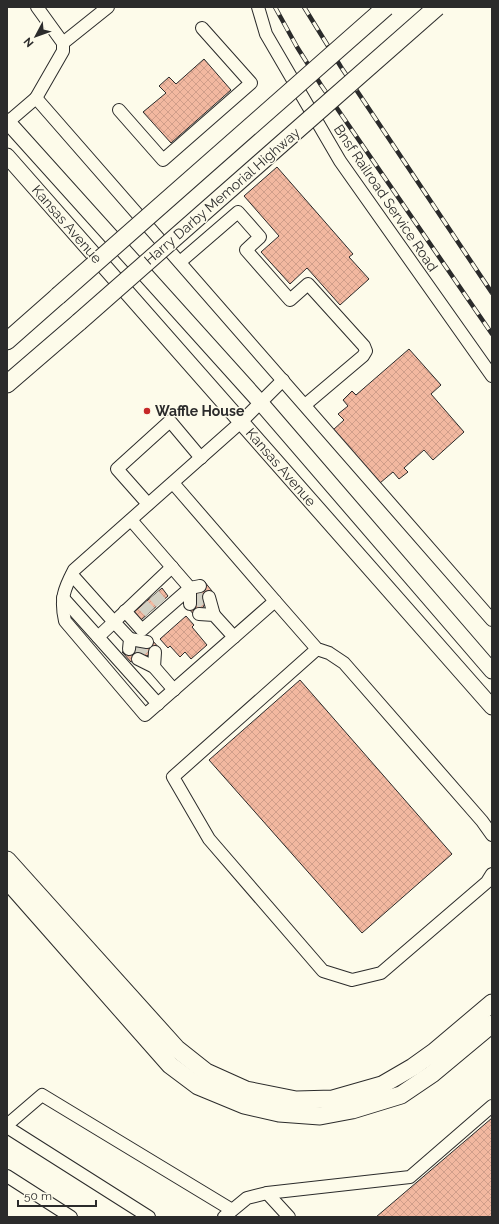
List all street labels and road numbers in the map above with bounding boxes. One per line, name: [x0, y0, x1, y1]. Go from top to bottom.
street label: Bnsf Railroad Service Road: [331, 122, 441, 274]
street label: Harry Darby Memorial Highway: [141, 124, 303, 268]
street label: Kansas Avenue: [29, 182, 105, 266]
street label: Kansas Avenue: [243, 425, 319, 509]

